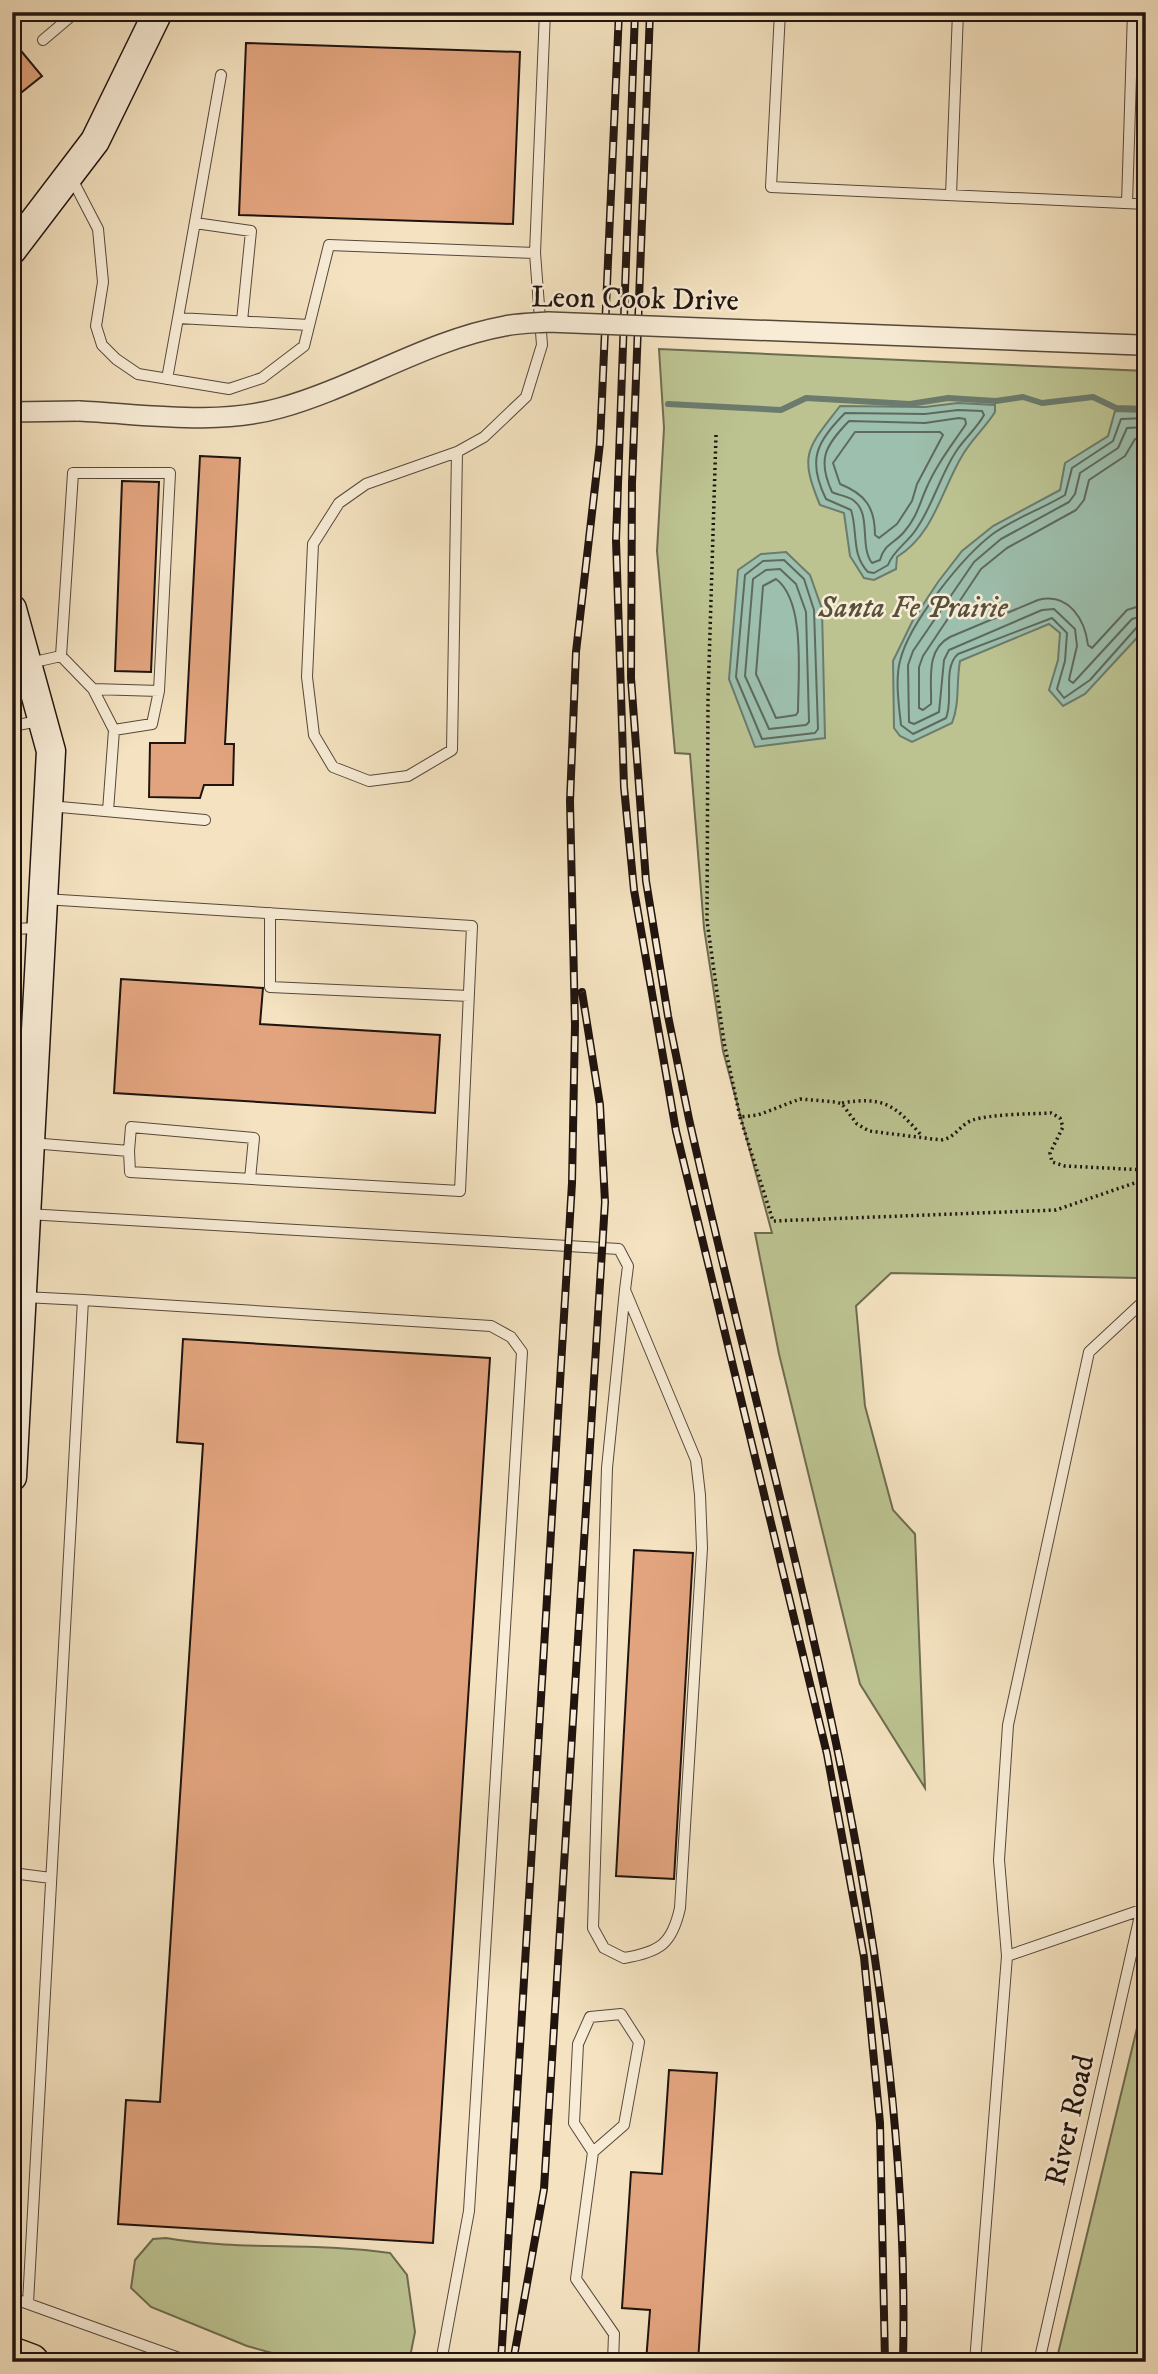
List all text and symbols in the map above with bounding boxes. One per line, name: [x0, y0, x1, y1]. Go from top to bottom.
street label: Leon Cook Drive: [531, 279, 739, 320]
park label: Santa Fe Prairie: [817, 590, 1009, 627]
street label: River Road: [1037, 2051, 1103, 2189]

